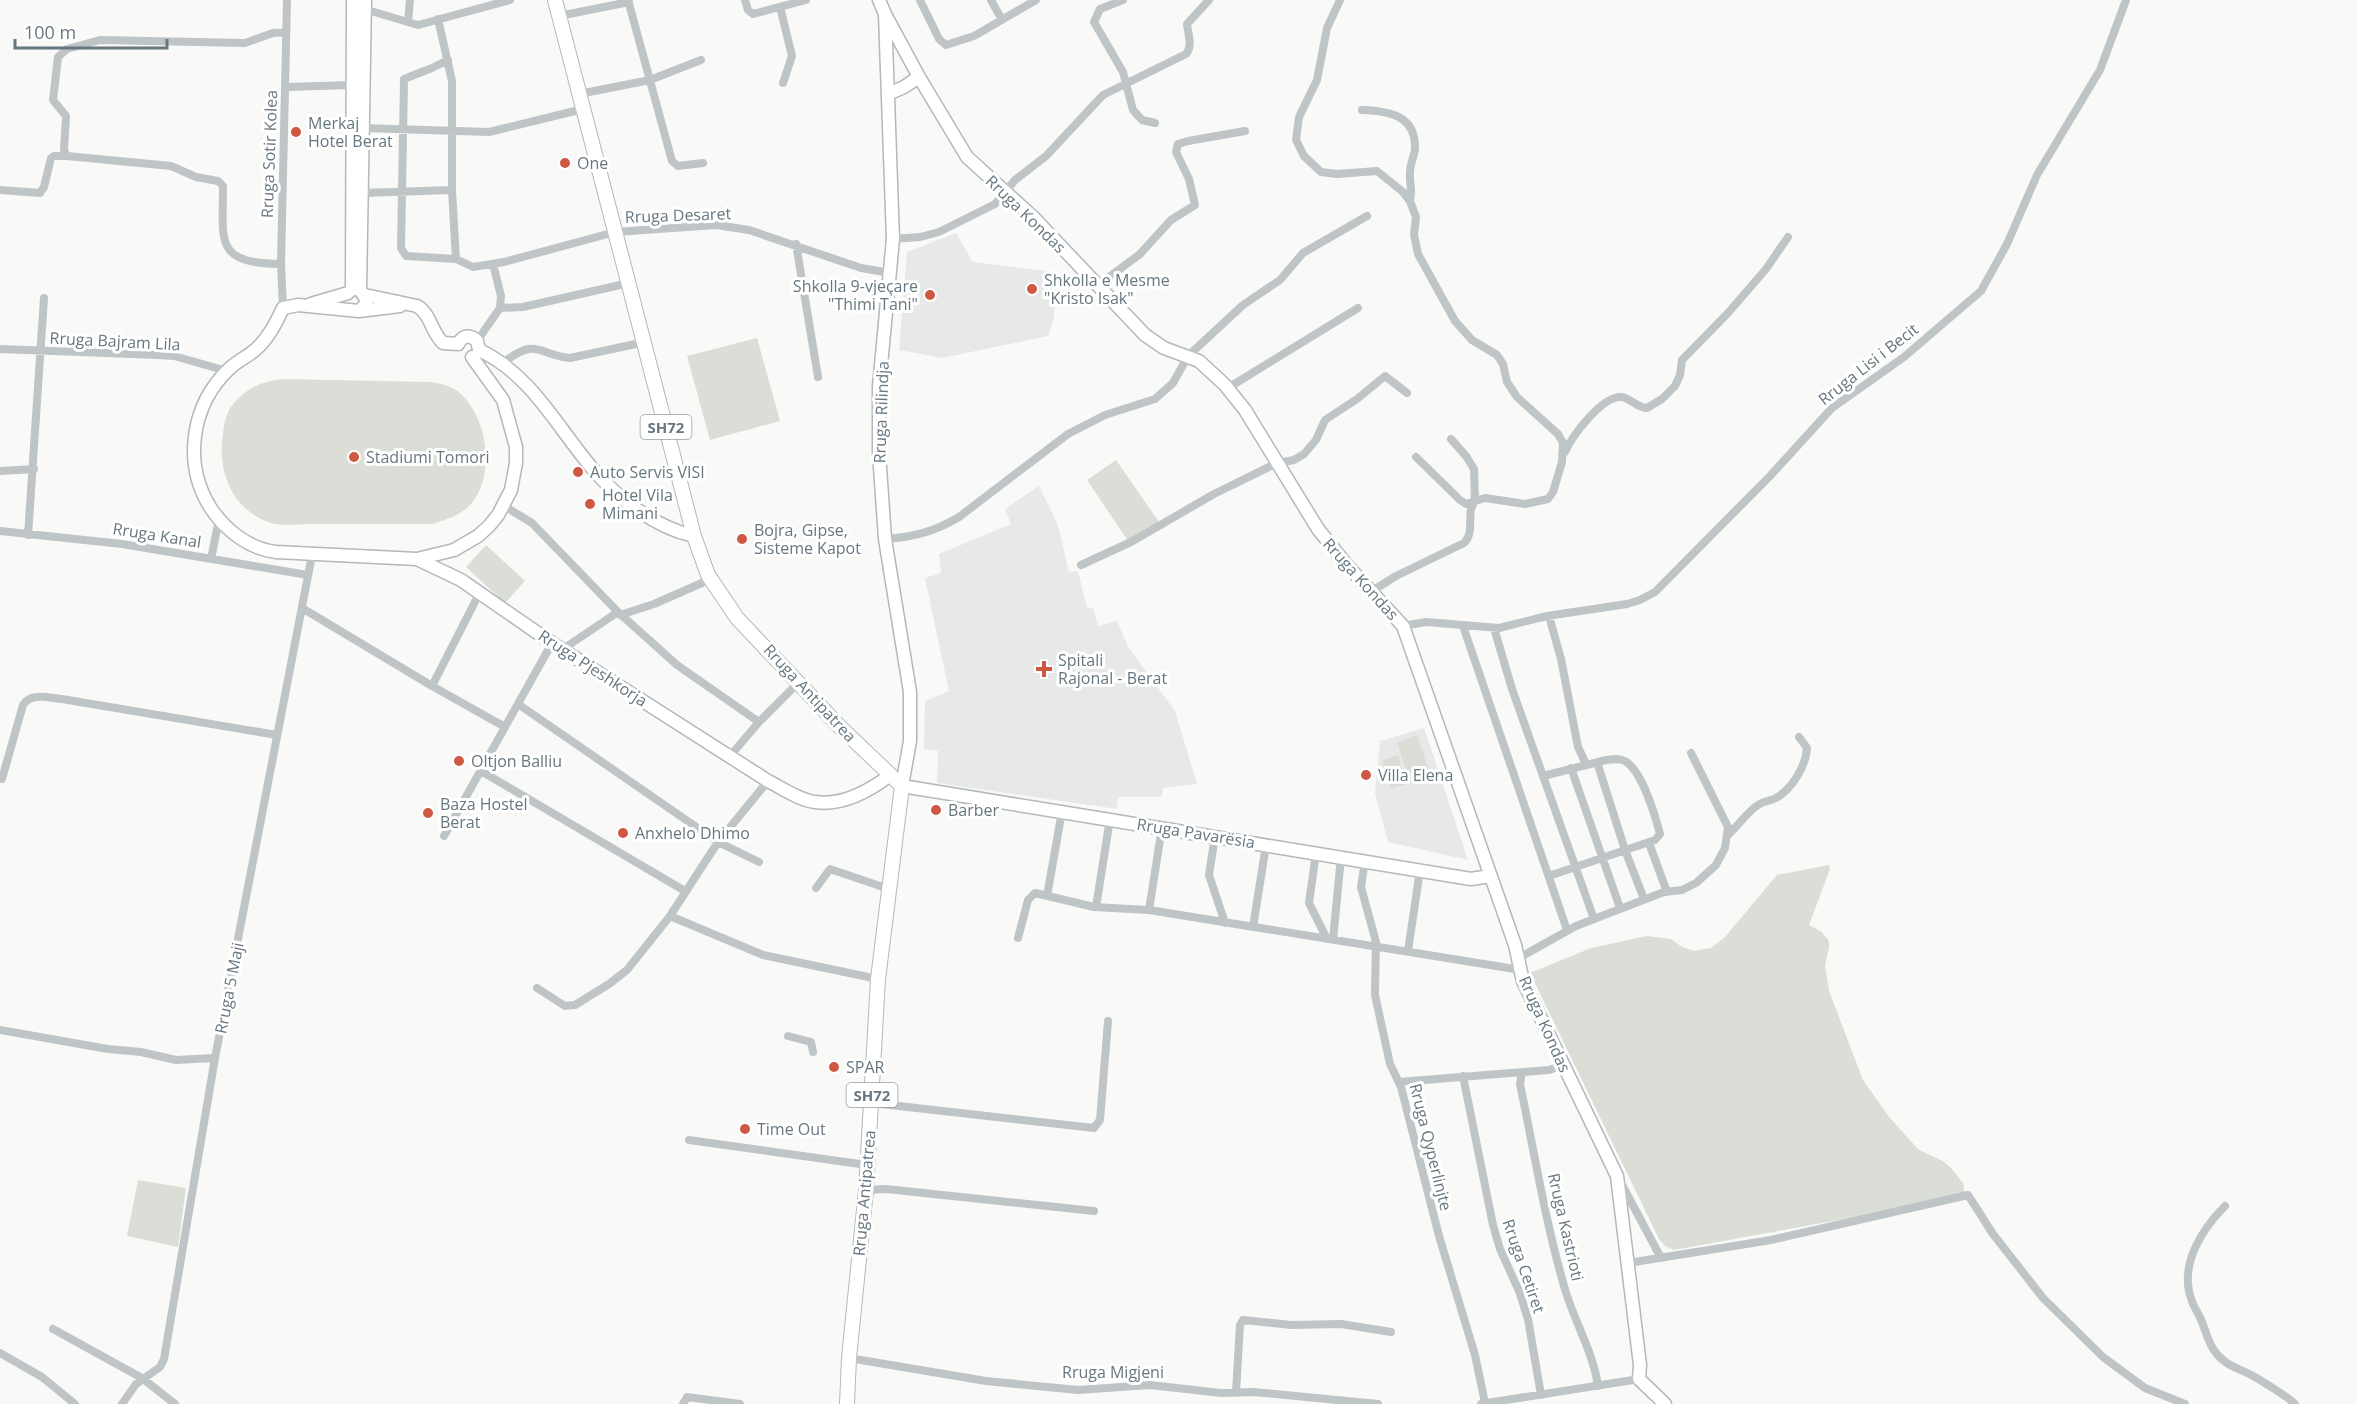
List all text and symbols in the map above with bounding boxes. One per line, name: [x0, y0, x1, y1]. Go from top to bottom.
scale bar: [15, 12, 166, 50]
text: 100 m: [24, 20, 76, 44]
street label: Rruga Sotir Kolea: [256, 90, 282, 218]
place label: Merkaj Hotel Berat: [308, 112, 393, 152]
marker: Merkaj Hotel Berat: [289, 125, 303, 139]
place label: One: [577, 152, 608, 174]
marker: One: [558, 156, 572, 170]
street label: Rruga Kondas: [981, 170, 1071, 258]
street label: Rruga Desaret: [625, 202, 732, 228]
place label: Shkolla e Mesme "Kristo Isak": [1044, 269, 1170, 309]
place label: Shkolla 9-vjeçare "Thimi Tani": [793, 275, 918, 315]
marker: Shkolla e Mesme "Kristo Isak": [1025, 282, 1039, 296]
marker: Shkolla 9-vjeçare "Thimi Tani": [923, 288, 937, 302]
street label: Rruga Lisi i Becit: [1814, 318, 1923, 410]
street label: Rruga Bajram Lila: [49, 327, 181, 355]
street label: Rruga Rilindja: [868, 360, 894, 464]
road number: SH72: [640, 415, 692, 439]
place label: Stadiumi Tomori: [366, 446, 489, 468]
marker: Stadiumi Tomori: [347, 450, 361, 464]
place label: Auto Servis VISI: [590, 461, 705, 483]
marker: Auto Servis VISI: [571, 465, 585, 479]
place label: Hotel Vila Mimani: [602, 484, 673, 524]
marker: Hotel Vila Mimani: [583, 497, 597, 511]
street label: Rruga Kanal: [111, 517, 203, 553]
place label: Bojra, Gipse, Sisteme Kapot: [754, 519, 861, 559]
marker: Bojra, Gipse, Sisteme Kapot: [735, 532, 749, 546]
street label: Rruga Kondas: [1318, 533, 1404, 625]
street label: Rruga Pjeshkorja: [534, 625, 652, 711]
street label: Rruga Antipatrea: [759, 639, 861, 747]
place label: Spitali Rajonal - Berat: [1058, 649, 1167, 689]
marker: Spitali Rajonal - Berat: [1035, 660, 1053, 678]
place label: Oltjon Balliu: [471, 750, 562, 772]
marker: Oltjon Balliu: [452, 754, 466, 768]
place label: Villa Elena: [1378, 764, 1453, 786]
marker: Villa Elena: [1359, 768, 1373, 782]
place label: Baza Hostel Berat: [440, 793, 528, 833]
place label: Barber: [948, 799, 1000, 821]
marker: Barber: [929, 803, 943, 817]
marker: Baza Hostel Berat: [421, 806, 435, 820]
street label: Rruga Pavarësia: [1135, 813, 1257, 853]
place label: Anxhelo Dhimo: [635, 822, 750, 844]
marker: Anxhelo Dhimo: [616, 826, 630, 840]
street label: Rruga 5 Maji: [209, 940, 249, 1036]
street label: Rruga Kondas: [1514, 972, 1576, 1076]
place label: SPAR: [846, 1056, 885, 1078]
marker: SPAR: [827, 1060, 841, 1074]
street label: Rruga Qyperlinjte: [1405, 1081, 1457, 1213]
road number: SH72: [846, 1083, 898, 1107]
place label: Time Out: [757, 1118, 826, 1140]
marker: Time Out: [738, 1122, 752, 1136]
street label: Rruga Antipatrea: [848, 1129, 880, 1257]
street label: Rruga Kastrioti: [1543, 1171, 1589, 1283]
street label: Rruga Cetiret: [1498, 1216, 1550, 1316]
street label: Rruga Migjeni: [1062, 1361, 1164, 1383]

